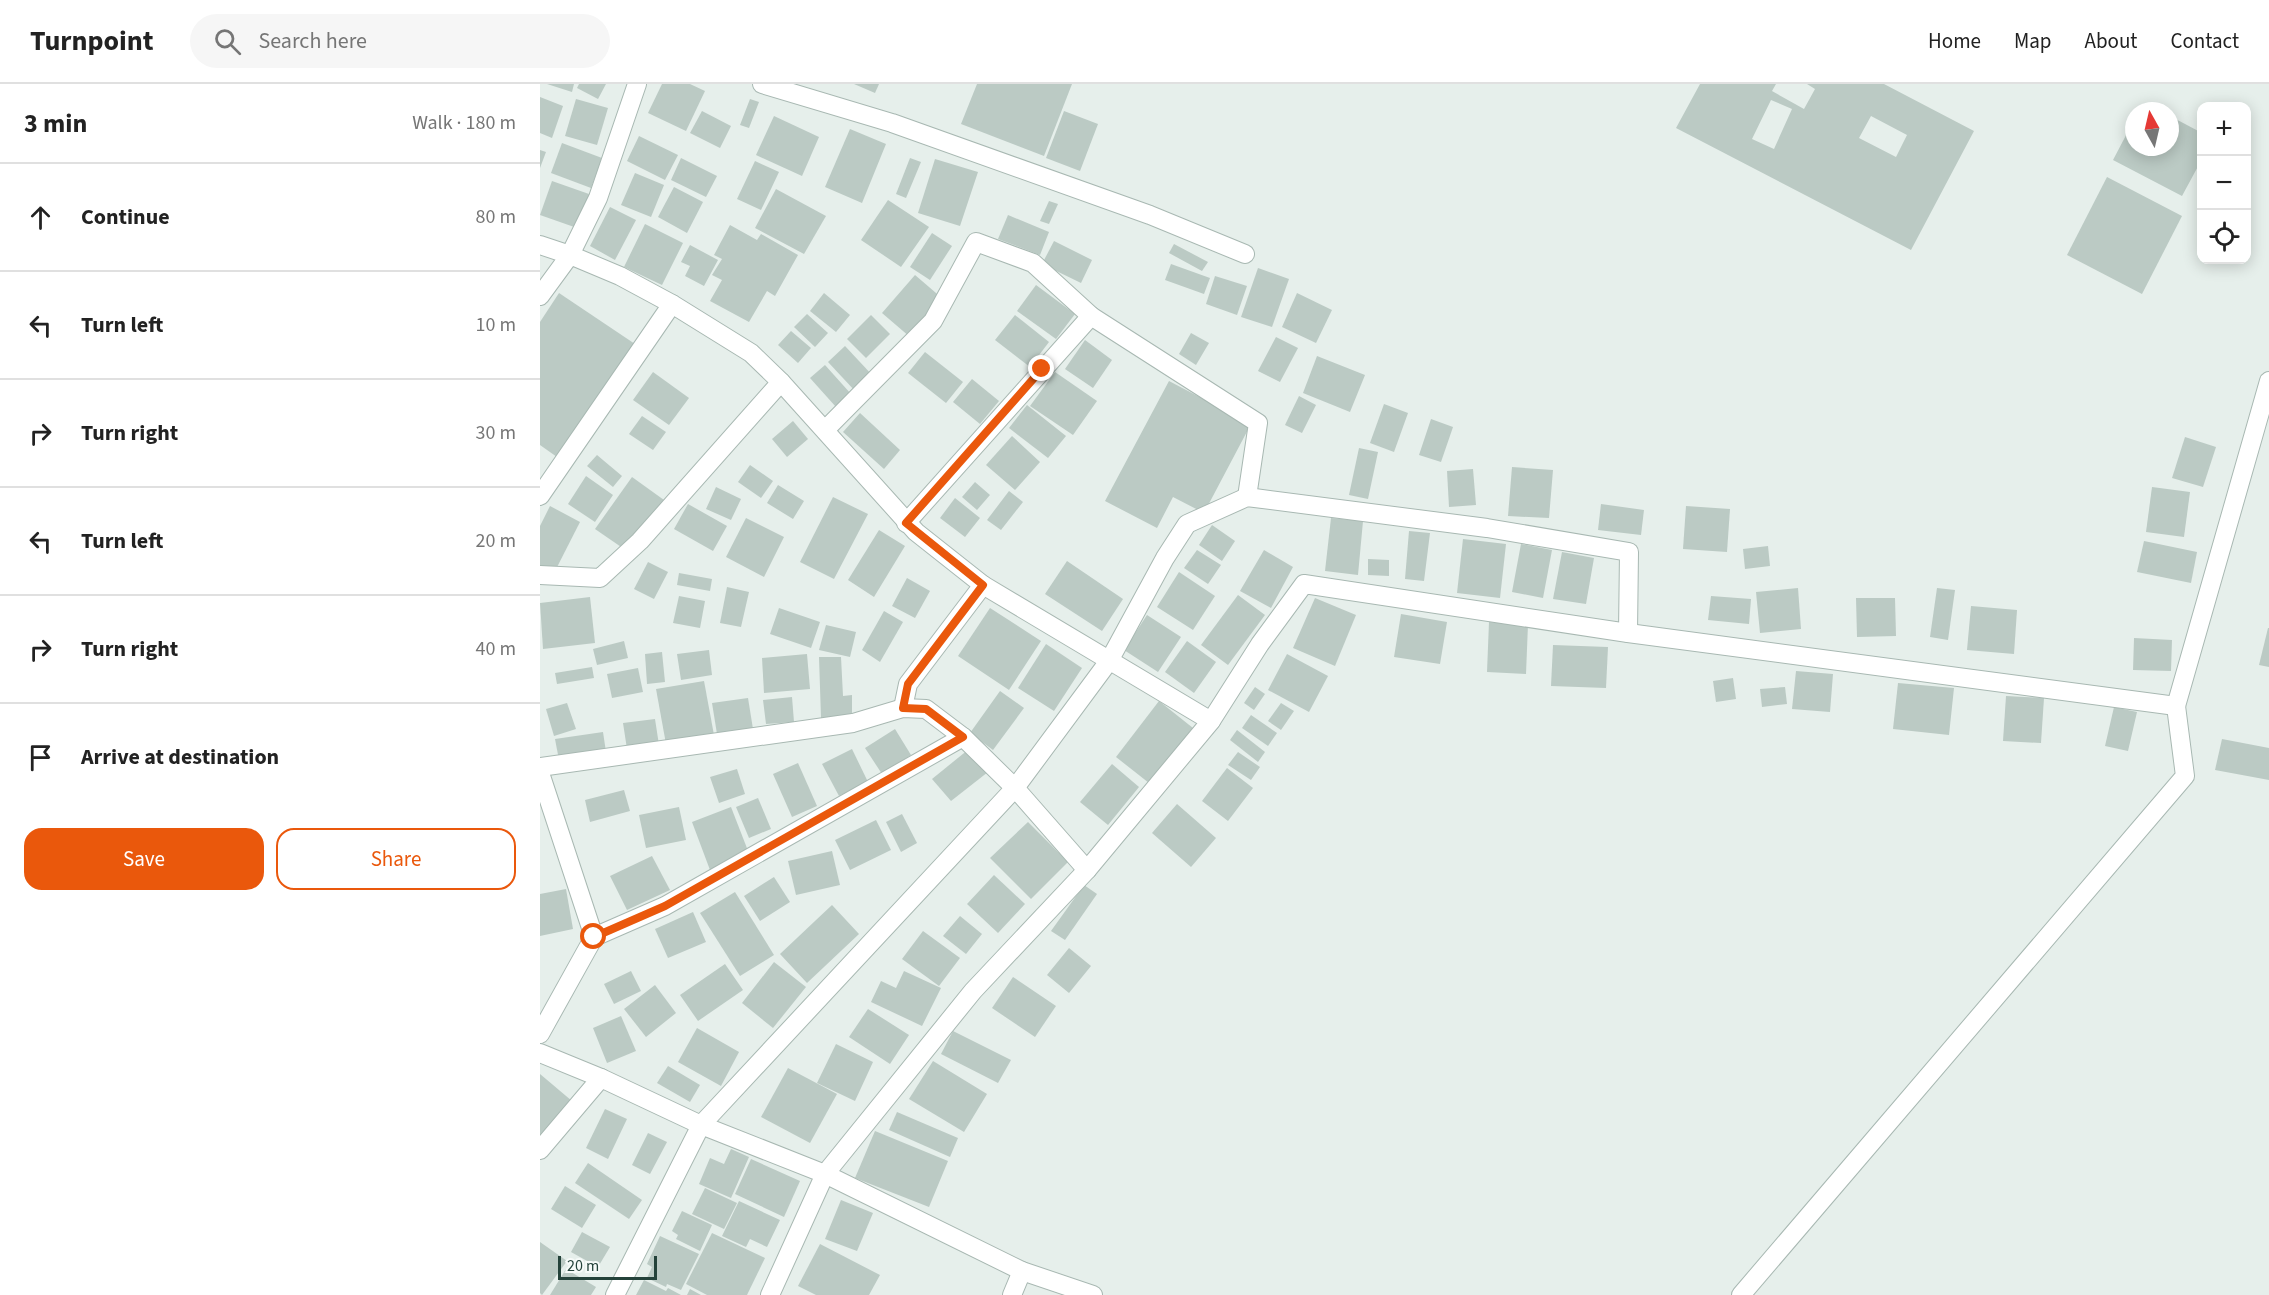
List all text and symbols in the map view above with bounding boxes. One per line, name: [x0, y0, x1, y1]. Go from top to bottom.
search box: [190, 14, 610, 68]
text: Turnpoint: [30, 21, 154, 61]
icon: search: [211, 25, 244, 58]
text: Search here: [259, 25, 367, 57]
text: Home: [1928, 26, 1981, 56]
text: Map: [2014, 26, 2052, 56]
text: About: [2085, 26, 2137, 56]
text: Contact: [2170, 26, 2239, 56]
north arrow: [2125, 102, 2179, 156]
map controls: [2197, 102, 2251, 264]
button: +: [2197, 102, 2251, 156]
text: 3 min: [24, 105, 87, 142]
text: Walk · 180 m: [412, 109, 516, 137]
button: −: [2197, 156, 2251, 210]
icon: ahead: [24, 201, 57, 234]
text: Continue: [81, 201, 170, 233]
text: 80 m: [476, 203, 516, 231]
button: locate: [2197, 210, 2251, 264]
icon: left: [24, 309, 57, 342]
text: Turn left: [81, 309, 163, 341]
text: 10 m: [476, 311, 516, 339]
route end: [1028, 355, 1054, 381]
icon: right: [24, 417, 57, 450]
text: Turn right: [81, 417, 178, 449]
text: 30 m: [476, 419, 516, 447]
icon: left: [24, 525, 57, 558]
text: Turn left: [81, 525, 163, 557]
text: 20 m: [476, 527, 516, 555]
icon: right: [24, 633, 57, 666]
text: Turn right: [81, 633, 178, 665]
text: 40 m: [476, 635, 516, 663]
icon: arrive: [24, 741, 57, 774]
text: Arrive at destination: [81, 741, 279, 773]
button: Save: [24, 828, 264, 890]
button: Share: [276, 828, 516, 890]
route start: [580, 923, 606, 949]
scale bar: [558, 1253, 657, 1280]
text: 20 m: [567, 1255, 599, 1277]

